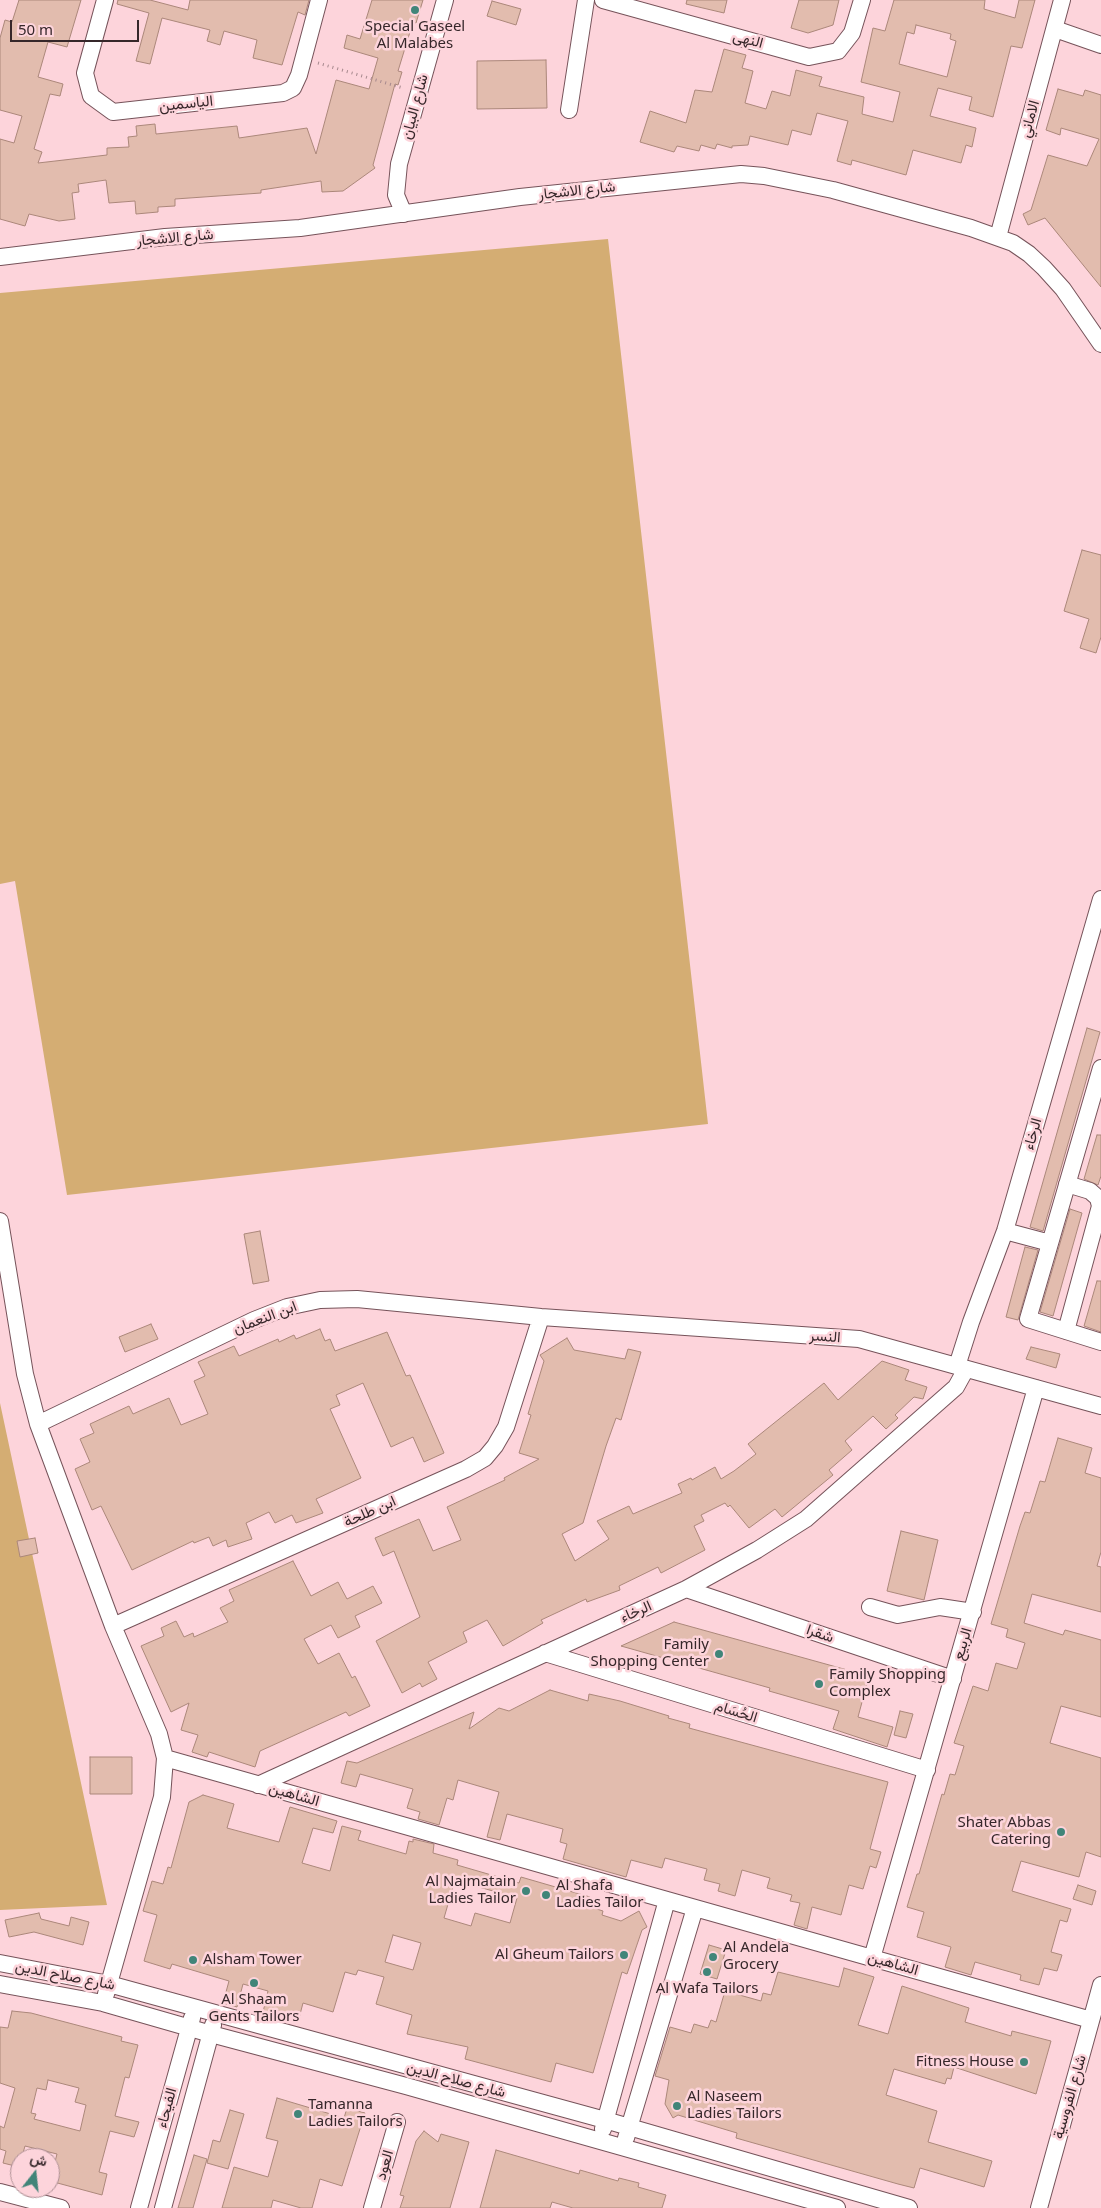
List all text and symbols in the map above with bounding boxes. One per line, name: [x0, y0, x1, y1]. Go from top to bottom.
marker: Special Gaseel Al Malabes: [409, 4, 421, 16]
scale bar: [12, 10, 141, 42]
place label: Special Gaseel Al Malabes: [365, 18, 465, 53]
text: 50 m: [18, 19, 53, 39]
street label: النهى: [731, 27, 765, 53]
street label: شارع البيان: [398, 73, 432, 141]
street label: الياسمين: [158, 92, 214, 116]
street label: الاماني: [1016, 98, 1044, 140]
street label: شارع الاشجار: [538, 178, 616, 204]
street label: شارع الاشجار: [136, 226, 214, 250]
street label: الرخاء: [1020, 1116, 1046, 1152]
street label: ابن النعمان: [231, 1298, 299, 1338]
street label: النسر: [809, 1327, 841, 1347]
street label: ابن طلحة: [341, 1493, 399, 1531]
street label: الرخاء: [618, 1597, 654, 1627]
street label: شقرا: [804, 1621, 836, 1647]
street label: الربيع: [950, 1626, 976, 1662]
place label: Family Shopping Center: [590, 1636, 709, 1671]
marker: Family Shopping Center: [713, 1648, 725, 1660]
place label: Family Shopping Complex: [829, 1666, 946, 1701]
marker: Family Shopping Complex: [813, 1678, 825, 1690]
street label: الحُسَام: [713, 1697, 759, 1727]
street label: الشاهين: [267, 1779, 321, 1811]
place label: Shater Abbas Catering: [957, 1814, 1051, 1849]
marker: Shater Abbas Catering: [1055, 1826, 1067, 1838]
place label: Al Najmatain Ladies Tailor: [426, 1873, 516, 1908]
place label: Al Shafa Ladies Tailor: [556, 1877, 643, 1912]
marker: Al Najmatain Ladies Tailor: [520, 1885, 532, 1897]
marker: Al Shafa Ladies Tailor: [540, 1889, 552, 1901]
place label: Al Andela Grocery: [723, 1939, 789, 1974]
place label: Al Gheum Tailors: [495, 1946, 614, 1964]
street label: الشاهين: [866, 1948, 920, 1980]
marker: Al Gheum Tailors: [618, 1949, 630, 1961]
place label: Alsham Tower: [203, 1951, 302, 1969]
marker: Al Andela Grocery: [707, 1951, 719, 1963]
marker: Alsham Tower: [187, 1954, 199, 1966]
street label: شارع صلاح الدين: [14, 1957, 116, 1995]
marker: Al Wafa Tailors: [701, 1966, 713, 1978]
marker: Al Shaam Gents Tailors: [248, 1977, 260, 1989]
place label: Al Wafa Tailors: [656, 1980, 758, 1998]
place label: Al Shaam Gents Tailors: [209, 1991, 299, 2026]
place label: Fitness House: [916, 2053, 1014, 2071]
street label: شارع الفروسية: [1049, 2053, 1091, 2141]
marker: Fitness House: [1018, 2056, 1030, 2068]
street label: شارع صلاح الدين: [405, 2058, 507, 2102]
street label: الفيحاء: [153, 2086, 181, 2130]
place label: Al Naseem Ladies Tailors: [687, 2088, 782, 2123]
place label: Tamanna Ladies Tailors: [308, 2096, 403, 2131]
marker: Al Naseem Ladies Tailors: [671, 2100, 683, 2112]
marker: Tamanna Ladies Tailors: [292, 2108, 304, 2120]
north arrow: [10, 2148, 60, 2198]
text: ش: [28, 2148, 50, 2171]
street label: العود: [372, 2148, 398, 2182]

